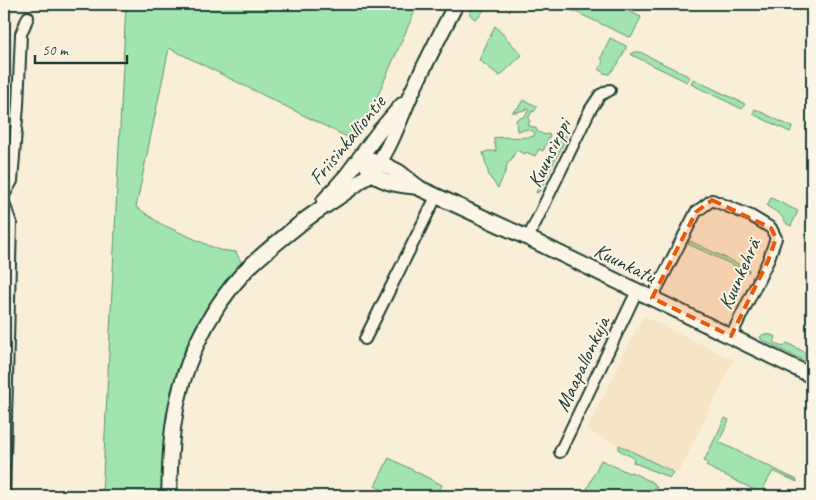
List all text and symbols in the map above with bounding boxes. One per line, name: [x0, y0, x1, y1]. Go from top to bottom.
scale bar: [35, 32, 128, 64]
text: 50 m: [42, 41, 69, 60]
street label: Friisinkalliontie: [303, 89, 392, 190]
street label: Kuunsirppi: [521, 112, 578, 191]
street label: Kuunkehrä: [712, 233, 767, 314]
street label: Kuunkatu: [590, 237, 661, 290]
street label: Maapallonkuja: [549, 310, 616, 416]

